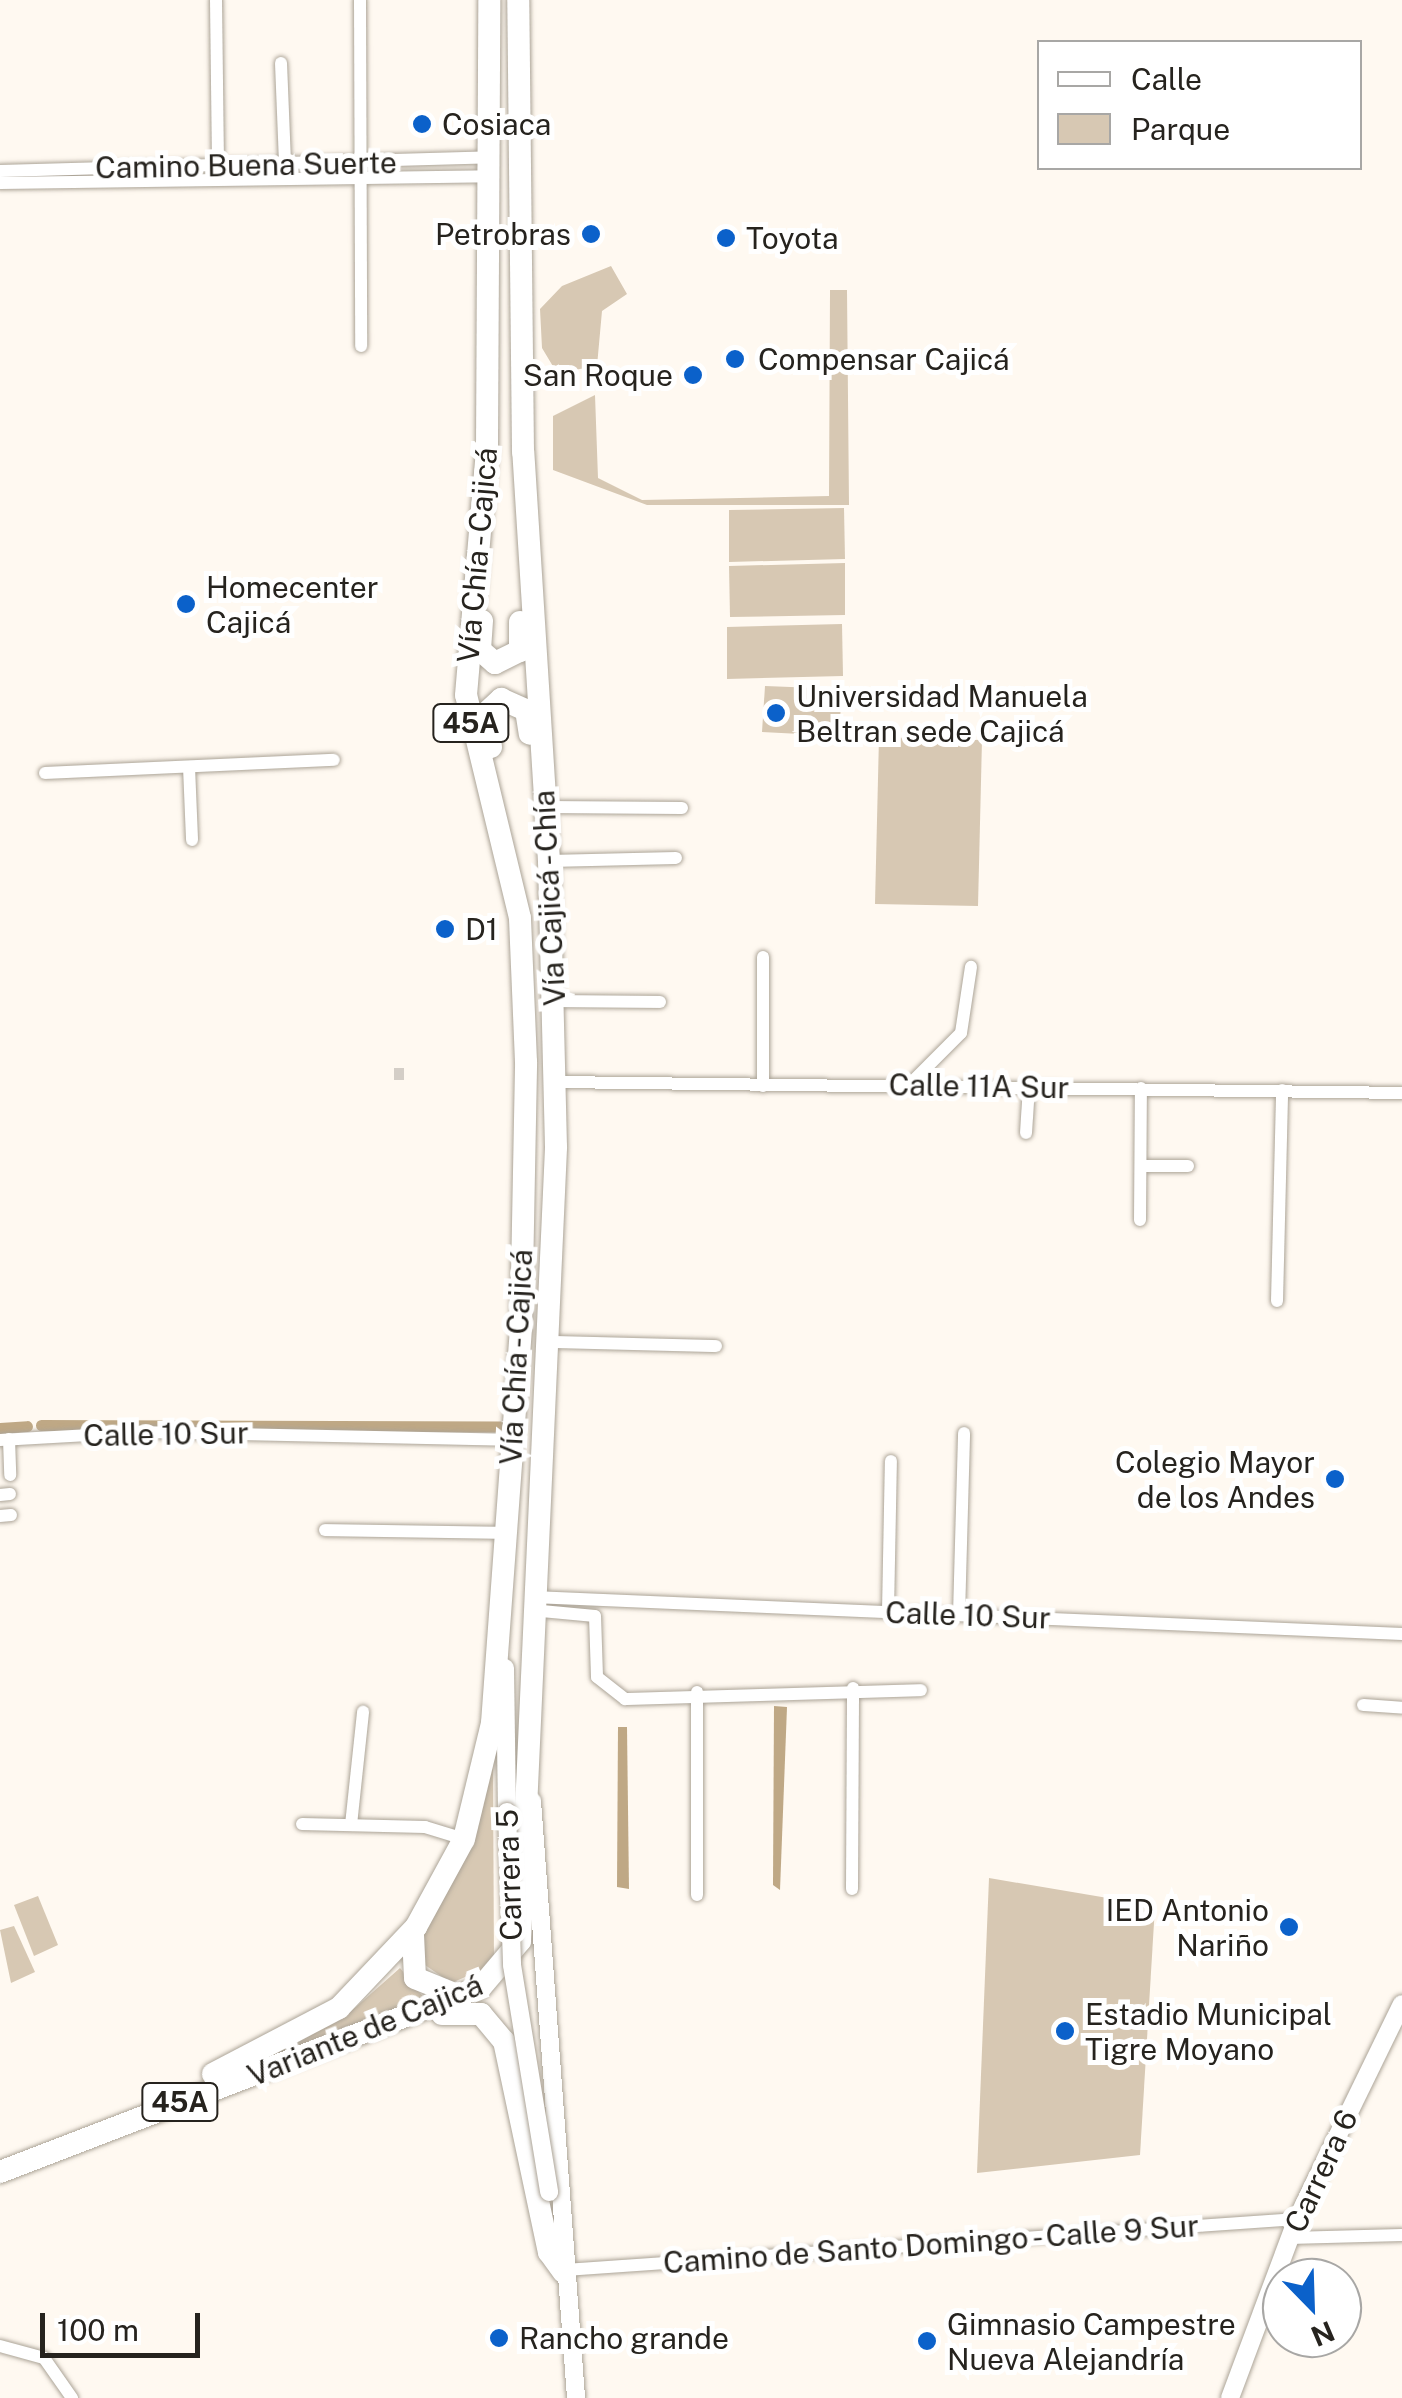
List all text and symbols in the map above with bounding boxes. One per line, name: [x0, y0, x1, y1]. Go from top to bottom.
legend: [1037, 40, 1362, 170]
text: Calle: [1131, 61, 1202, 97]
place label: Cosiaca: [442, 106, 551, 142]
text: Parque: [1131, 111, 1230, 147]
marker: Cosiaca: [411, 113, 433, 135]
street label: Camino Buena Suerte: [95, 144, 397, 186]
place label: Petrobras: [435, 216, 571, 252]
place label: Toyota: [746, 220, 839, 256]
marker: Petrobras: [580, 223, 602, 245]
marker: Toyota: [715, 227, 737, 249]
place label: Compensar Cajicá: [758, 341, 1010, 377]
marker: Compensar Cajicá: [722, 346, 748, 372]
place label: San Roque: [523, 357, 673, 393]
marker: San Roque: [682, 364, 704, 386]
street label: Vía Chía - Cajicá: [449, 442, 505, 668]
place label: Homecenter Cajicá: [206, 569, 379, 640]
marker: Homecenter Cajicá: [175, 593, 197, 615]
place label: Universidad Manuela Beltran sede Cajicá: [796, 678, 1088, 748]
road number: 45A: [431, 700, 511, 746]
marker: Universidad Manuela Beltran sede Cajicá: [765, 702, 787, 724]
street label: Vía Cajicá - Chía: [525, 785, 573, 1011]
place label: D1: [465, 911, 498, 947]
marker: D1: [434, 918, 456, 940]
street label: Calle 11A Sur: [888, 1066, 1070, 1106]
street label: Vía Chía - Cajicá: [492, 1244, 540, 1470]
street label: Calle 10 Sur: [83, 1415, 249, 1453]
place label: Colegio Mayor de los Andes: [1115, 1444, 1315, 1514]
marker: Colegio Mayor de los Andes: [1324, 1468, 1346, 1490]
street label: Calle 10 Sur: [885, 1594, 1051, 1636]
street label: Carrera 5: [489, 1809, 529, 1941]
place label: IED Antonio Nariño: [1106, 1892, 1269, 1962]
marker: IED Antonio Nariño: [1278, 1916, 1300, 1938]
street label: Variante de Cajicá: [242, 1966, 488, 2094]
place label: Estadio Municipal Tigre Moyano: [1085, 1996, 1332, 2066]
marker: Estadio Municipal Tigre Moyano: [1054, 2020, 1076, 2042]
road number: 45A: [140, 2079, 220, 2125]
street label: Carrera 6: [1277, 2104, 1365, 2238]
street label: Camino de Santo Domingo - Calle 9 Sur: [657, 2207, 1205, 2281]
north arrow: [1262, 2258, 1362, 2358]
scale bar: [45, 2293, 205, 2355]
place label: Gimnasio Campestre Nueva Alejandría: [947, 2306, 1236, 2376]
text: 100 m: [57, 2312, 139, 2348]
text: N: [1307, 2315, 1340, 2354]
place label: Rancho grande: [519, 2320, 729, 2356]
marker: Rancho grande: [488, 2327, 510, 2349]
marker: Gimnasio Campestre Nueva Alejandría: [916, 2330, 938, 2352]

